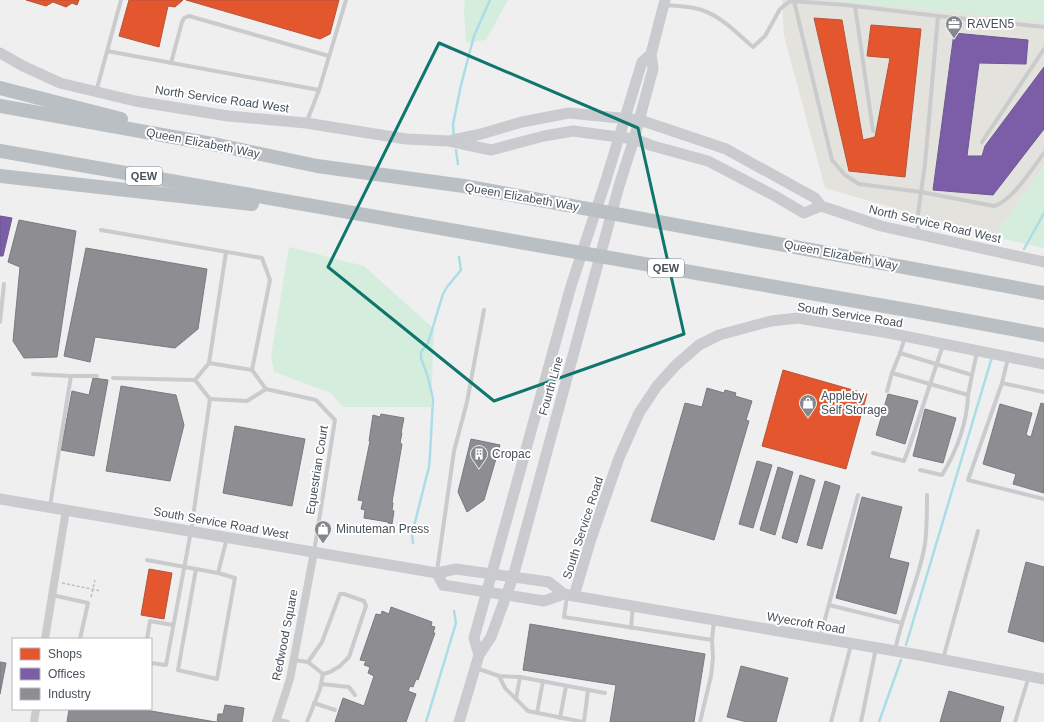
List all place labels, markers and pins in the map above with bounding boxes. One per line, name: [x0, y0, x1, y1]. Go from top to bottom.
office icon: RAVEN5: [944, 14, 964, 39]
place label: RAVEN5: [967, 17, 1014, 31]
place label: Appleby Self Storage: [821, 389, 887, 417]
shop icon: Appleby Self Storage: [798, 393, 818, 418]
building icon: Cropac: [469, 444, 489, 469]
place label: Cropac: [492, 447, 531, 461]
shop icon: Minuteman Press: [313, 519, 333, 544]
place label: Minuteman Press: [336, 522, 429, 536]

